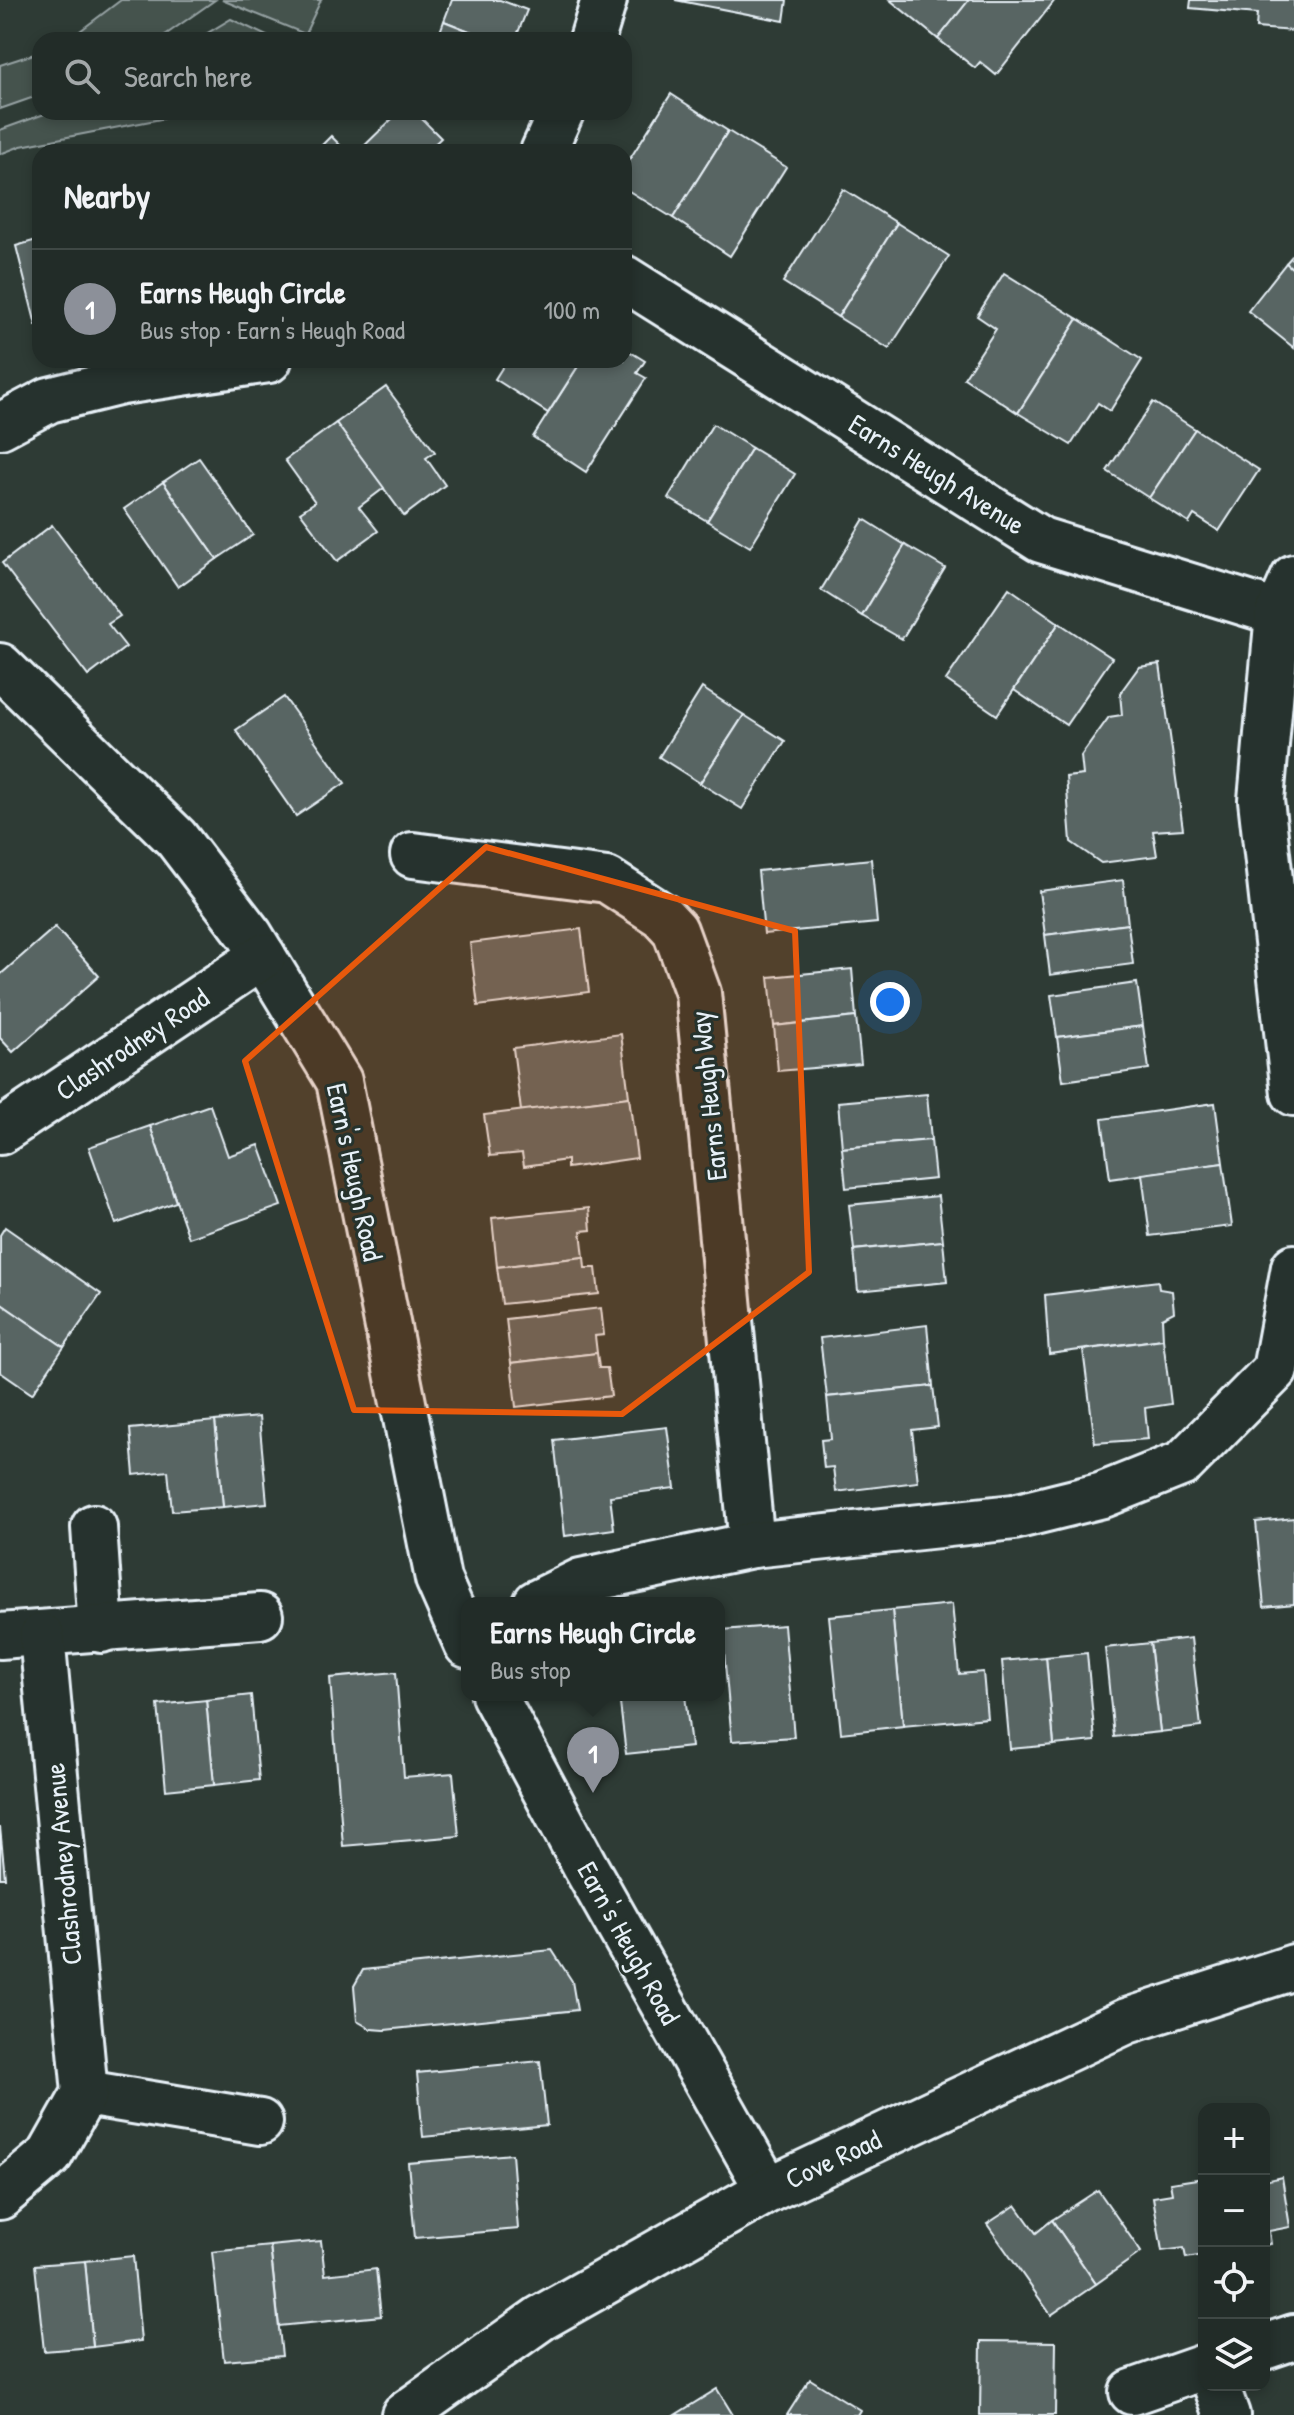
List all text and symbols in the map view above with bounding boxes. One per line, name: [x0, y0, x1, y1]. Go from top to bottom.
search box: [32, 32, 632, 120]
icon: search: [60, 54, 104, 98]
text: Search here: [124, 56, 252, 96]
text: Nearby: [64, 173, 150, 219]
text: Earns Heugh Circle: [140, 272, 346, 312]
text: 1: [85, 292, 95, 327]
text: 100 m: [544, 292, 600, 327]
text: Bus stop · Earn's Heugh Road: [140, 312, 405, 347]
street label: Earns Heugh Avenue: [842, 405, 1032, 543]
street label: Clashrodney Road: [48, 979, 216, 1109]
your location: [870, 982, 910, 1022]
street label: Earns Heugh Way: [680, 1009, 736, 1183]
street label: Earn's Heugh Road: [318, 1080, 392, 1264]
popup: [461, 1597, 725, 1701]
text: Earns Heugh Circle: [490, 1612, 696, 1652]
text: Bus stop: [490, 1652, 570, 1687]
pin: 1: [567, 1727, 619, 1793]
street label: Clashrodney Avenue: [35, 1762, 91, 1966]
street label: Earn's Heugh Road: [569, 1855, 689, 2031]
map controls: [1198, 2103, 1270, 2391]
button: +: [1198, 2103, 1270, 2175]
street label: Cove Road: [779, 2120, 887, 2198]
button: −: [1198, 2175, 1270, 2247]
button: locate: [1198, 2247, 1270, 2319]
button: layers: [1198, 2319, 1270, 2391]

